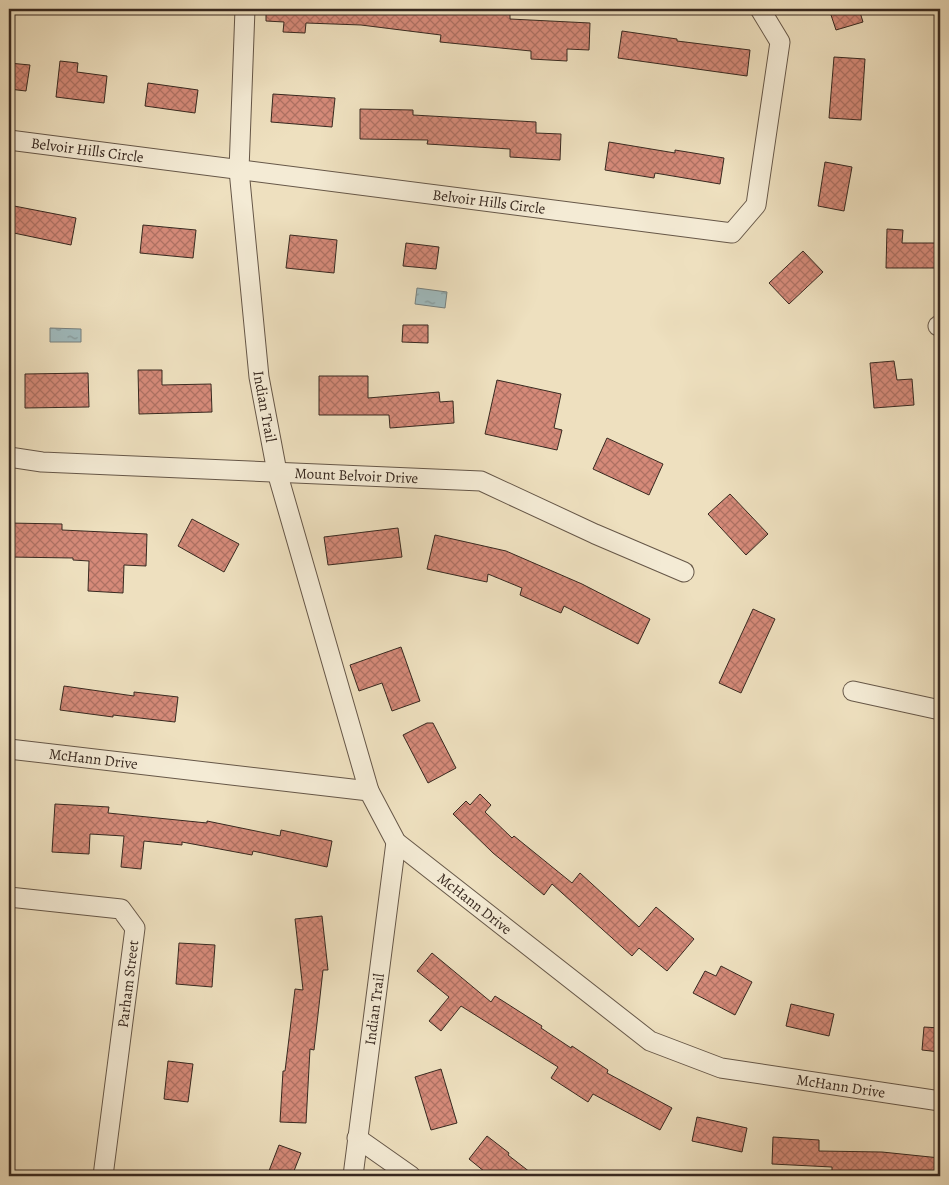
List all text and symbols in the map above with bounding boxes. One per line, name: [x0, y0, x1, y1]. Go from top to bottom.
street label: Belvoir Hills Circle: [30, 133, 145, 167]
street label: Belvoir Hills Circle: [431, 185, 547, 219]
street label: Indian Trail: [248, 370, 281, 444]
street label: Mount Belvoir Drive: [294, 463, 419, 488]
street label: McHann Drive: [48, 744, 139, 774]
street label: McHann Drive: [433, 868, 516, 939]
street label: Parham Street: [113, 939, 143, 1029]
street label: Indian Trail: [360, 972, 389, 1046]
street label: McHann Drive: [795, 1070, 887, 1103]

